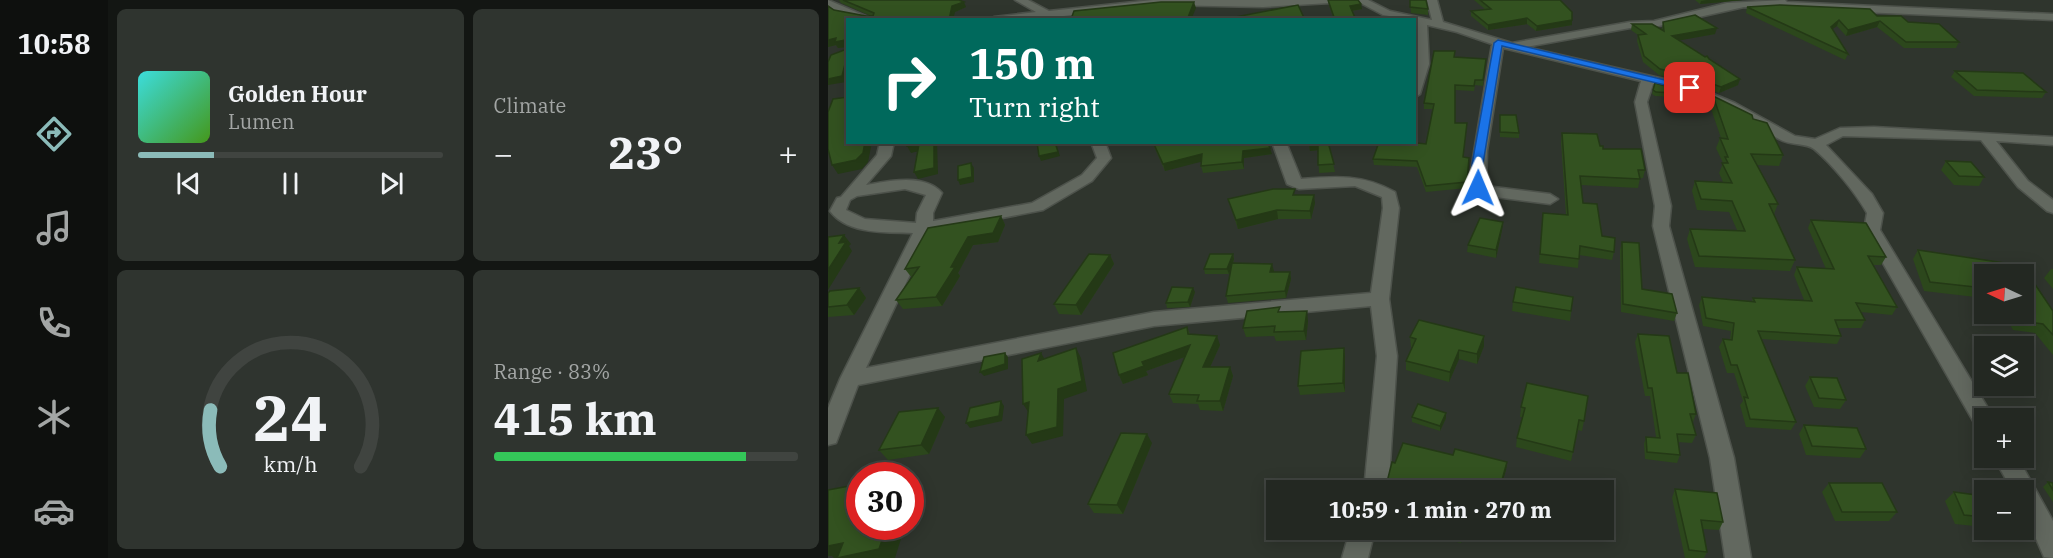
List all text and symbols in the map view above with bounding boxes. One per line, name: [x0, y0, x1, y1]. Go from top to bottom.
text: 10:58: [18, 26, 90, 61]
text: 150 m: [969, 36, 1095, 91]
icon: right: [870, 42, 948, 120]
pin: [1664, 62, 1715, 113]
icon: arrive: [1673, 71, 1706, 104]
text: Golden Hour: [228, 79, 367, 108]
text: Turn right: [969, 89, 1100, 124]
text: Climate: [494, 92, 566, 119]
text: Lumen: [228, 108, 295, 135]
icon: directions: [33, 113, 75, 155]
text: 23°: [608, 123, 683, 181]
text: −: [494, 132, 513, 175]
text: +: [778, 132, 798, 175]
position arrow: [1446, 156, 1510, 220]
icon: previous: [172, 167, 205, 200]
icon: pause: [274, 167, 307, 200]
icon: next: [375, 167, 408, 200]
icon: music: [33, 207, 75, 249]
north arrow: [1974, 264, 2034, 324]
map controls: [1974, 264, 2034, 540]
icon: phone: [33, 302, 75, 344]
button: layers: [1974, 336, 2034, 396]
text: Range · 83%: [494, 358, 610, 385]
text: 24: [253, 377, 328, 458]
text: 415 km: [494, 389, 657, 447]
icon: climate: [33, 396, 75, 438]
button: +: [1974, 408, 2034, 468]
text: km/h: [263, 450, 317, 478]
speed limit sign: 30: [846, 462, 924, 540]
button: −: [1974, 480, 2034, 540]
icon: car: [33, 490, 75, 532]
text: 10:59 · 1 min · 270 m: [1328, 495, 1552, 524]

